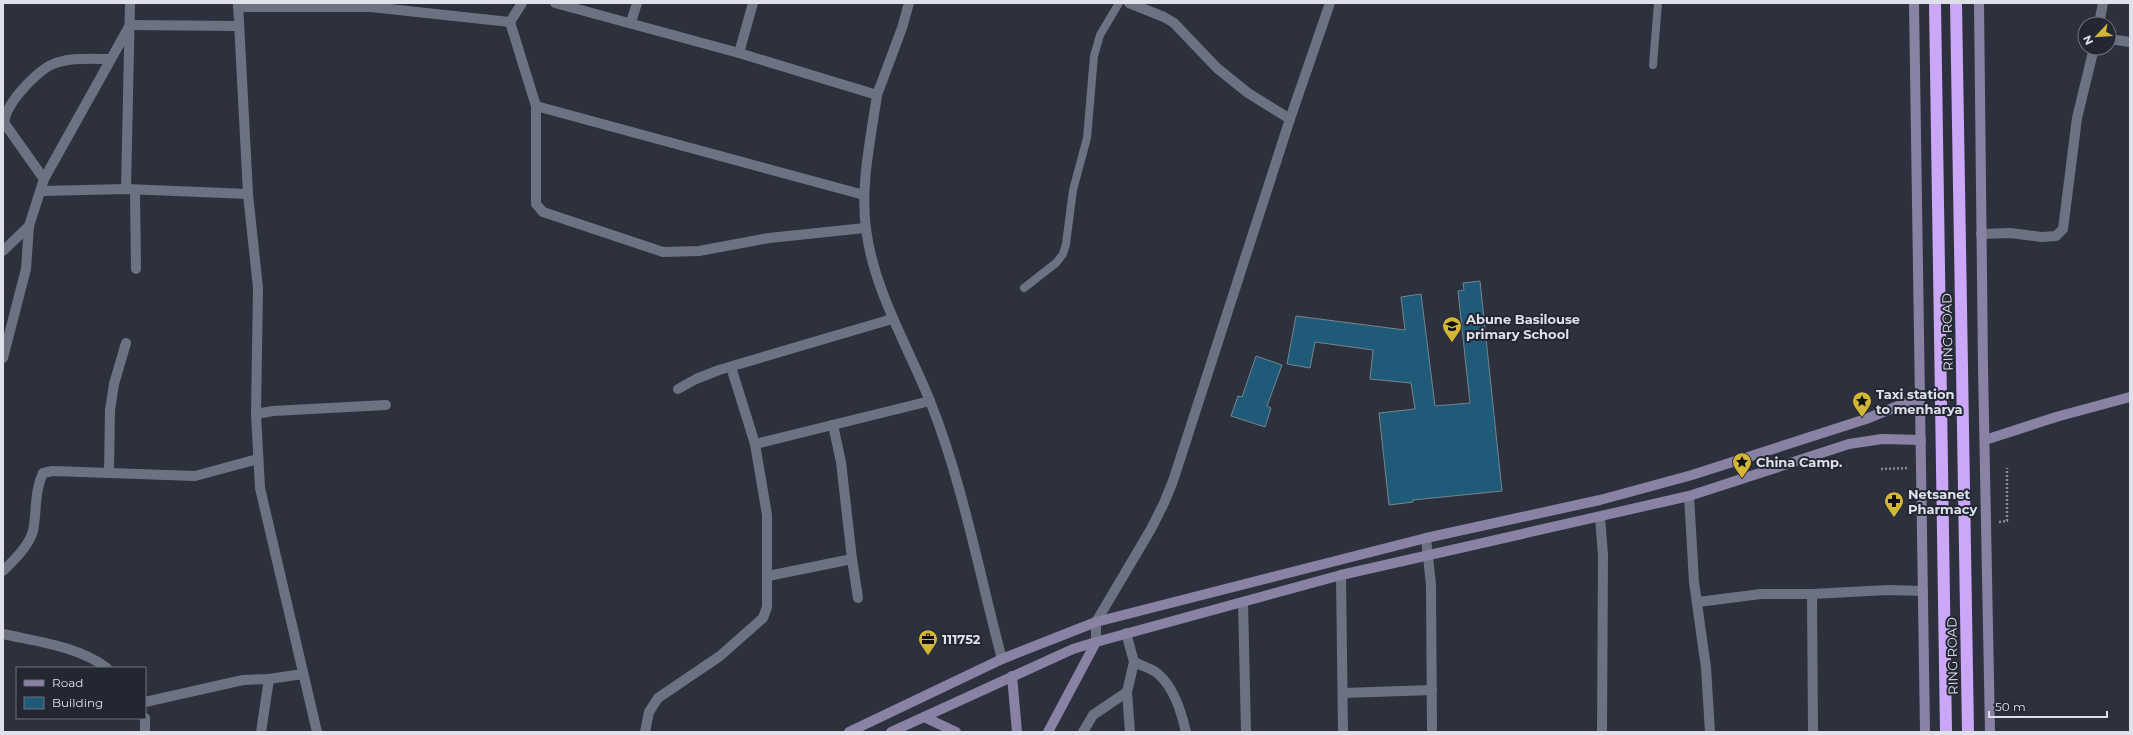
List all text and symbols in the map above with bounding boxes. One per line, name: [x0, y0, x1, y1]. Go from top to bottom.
north arrow: [2077, 16, 2117, 56]
text: N: [2080, 33, 2096, 47]
street label: RING ROAD: [1938, 293, 1956, 371]
place label: Abune Basilouse primary School: [1465, 311, 1580, 342]
school or university icon: Abune Basilouse primary School: [1441, 315, 1463, 343]
place label: Taxi station to menharya: [1876, 386, 1963, 417]
place icon: Taxi station to menharya: [1851, 390, 1873, 418]
place icon: China Camp.: [1731, 451, 1753, 479]
place label: China Camp.: [1756, 454, 1842, 470]
place label: Netsanet Pharmacy: [1908, 486, 1977, 517]
pharmacy icon: Netsanet Pharmacy: [1883, 490, 1905, 518]
street label: RING ROAD: [1943, 617, 1961, 695]
office icon: 111752: [917, 628, 939, 656]
place label: 111752: [942, 631, 981, 647]
legend: [16, 667, 146, 719]
text: Road: [52, 675, 83, 690]
scale bar: [1989, 693, 2107, 719]
text: Building: [52, 695, 103, 710]
text: 50 m: [1995, 699, 2026, 714]

